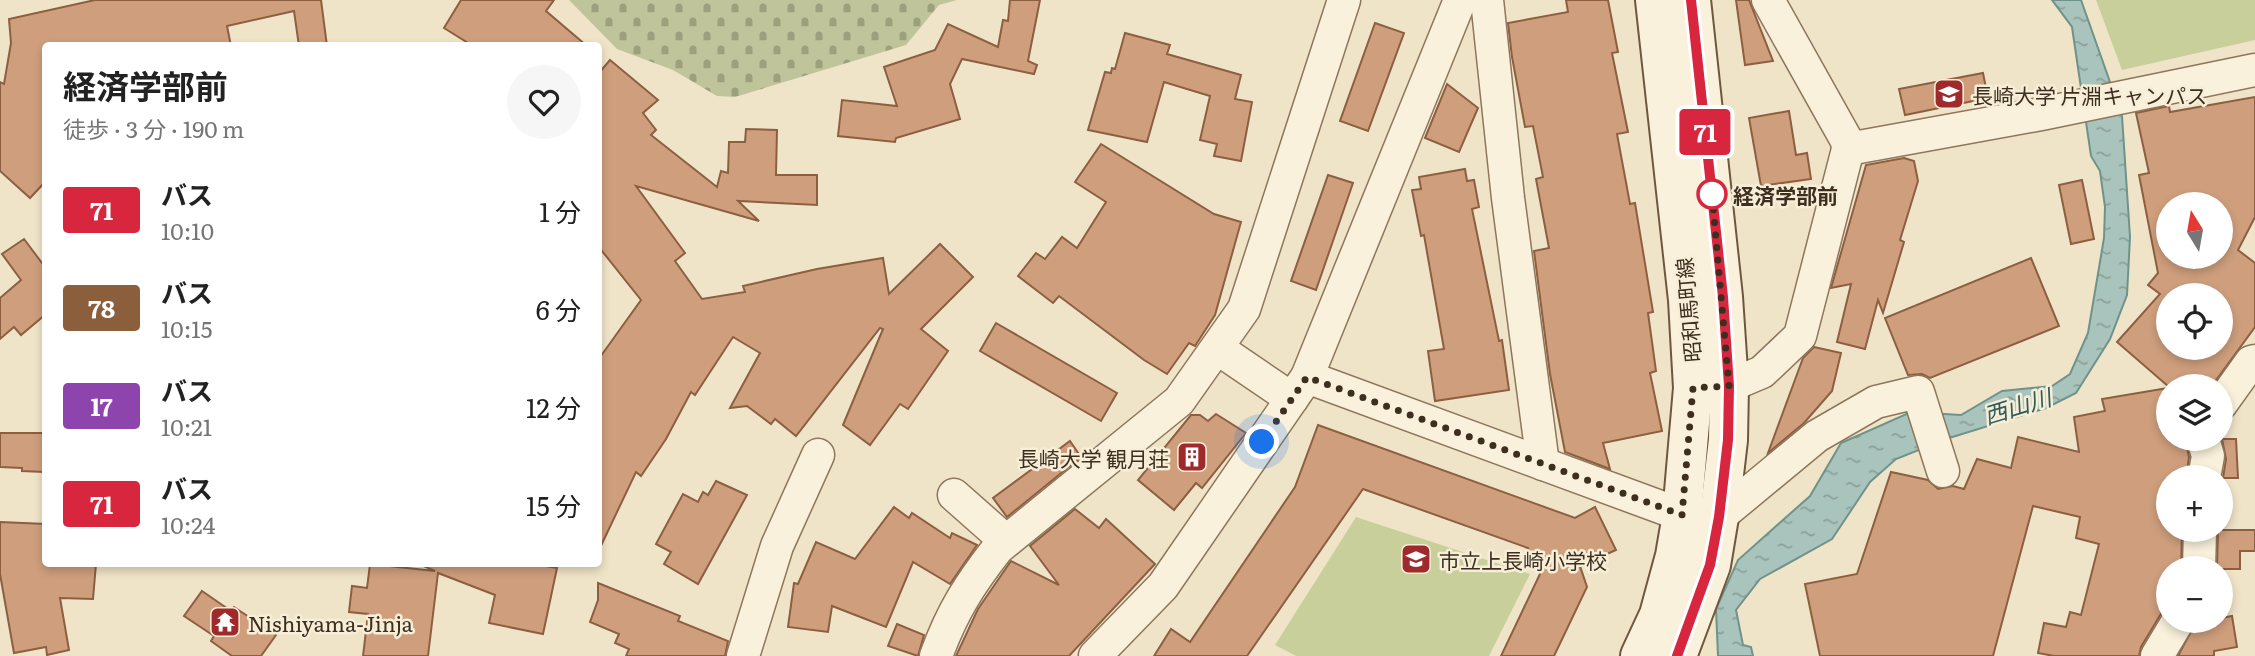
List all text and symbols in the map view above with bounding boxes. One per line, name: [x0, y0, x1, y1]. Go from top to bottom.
text: 経済学部前: [63, 60, 228, 109]
button: heart: [507, 65, 581, 139]
school or university icon: 長崎大学 片淵キャンパス: [1932, 77, 1966, 111]
place label: 長崎大学 片淵キャンパス: [1972, 79, 2207, 110]
line badge: 71: [1674, 109, 1736, 155]
text: 徒歩 · 3 分 · 190 m: [63, 111, 244, 145]
text: 71: [1693, 114, 1717, 149]
text: バス: [161, 174, 213, 213]
marker: 経済学部前: [1697, 179, 1727, 209]
place label: 経済学部前: [1733, 179, 1838, 210]
text: 1 分: [539, 191, 581, 230]
text: 71: [90, 192, 113, 227]
north arrow: [2156, 192, 2233, 270]
map controls: [2156, 192, 2233, 633]
text: 10:10: [161, 213, 214, 247]
street label: 昭和馬町線: [1667, 256, 1707, 364]
text: バス: [161, 272, 213, 311]
button: locate: [2156, 283, 2233, 360]
text: 6 分: [536, 289, 581, 328]
text: 78: [88, 290, 115, 325]
text: 10:15: [161, 311, 212, 345]
text: バス: [161, 370, 213, 409]
button: layers: [2156, 374, 2233, 451]
water label: 西山川: [1979, 378, 2058, 431]
text: 12 分: [526, 387, 581, 426]
text: 17: [90, 388, 113, 423]
text: 10:21: [161, 409, 212, 443]
your location: [1244, 424, 1279, 459]
building icon: 長崎大学 観月荘: [1175, 440, 1209, 474]
place label: 長崎大学 観月荘: [1018, 442, 1169, 473]
button: +: [2156, 465, 2233, 542]
text: バス: [161, 468, 213, 507]
text: 15 分: [526, 485, 581, 524]
text: 71: [90, 486, 113, 521]
text: 10:24: [161, 507, 215, 541]
school or university icon: 市立上長崎小学校: [1399, 542, 1433, 576]
place label: 市立上長崎小学校: [1439, 544, 1607, 575]
button: −: [2156, 556, 2233, 633]
temple icon: Nishiyama-Jinja: [208, 605, 242, 639]
place label: Nishiyama-Jinja: [248, 607, 414, 638]

